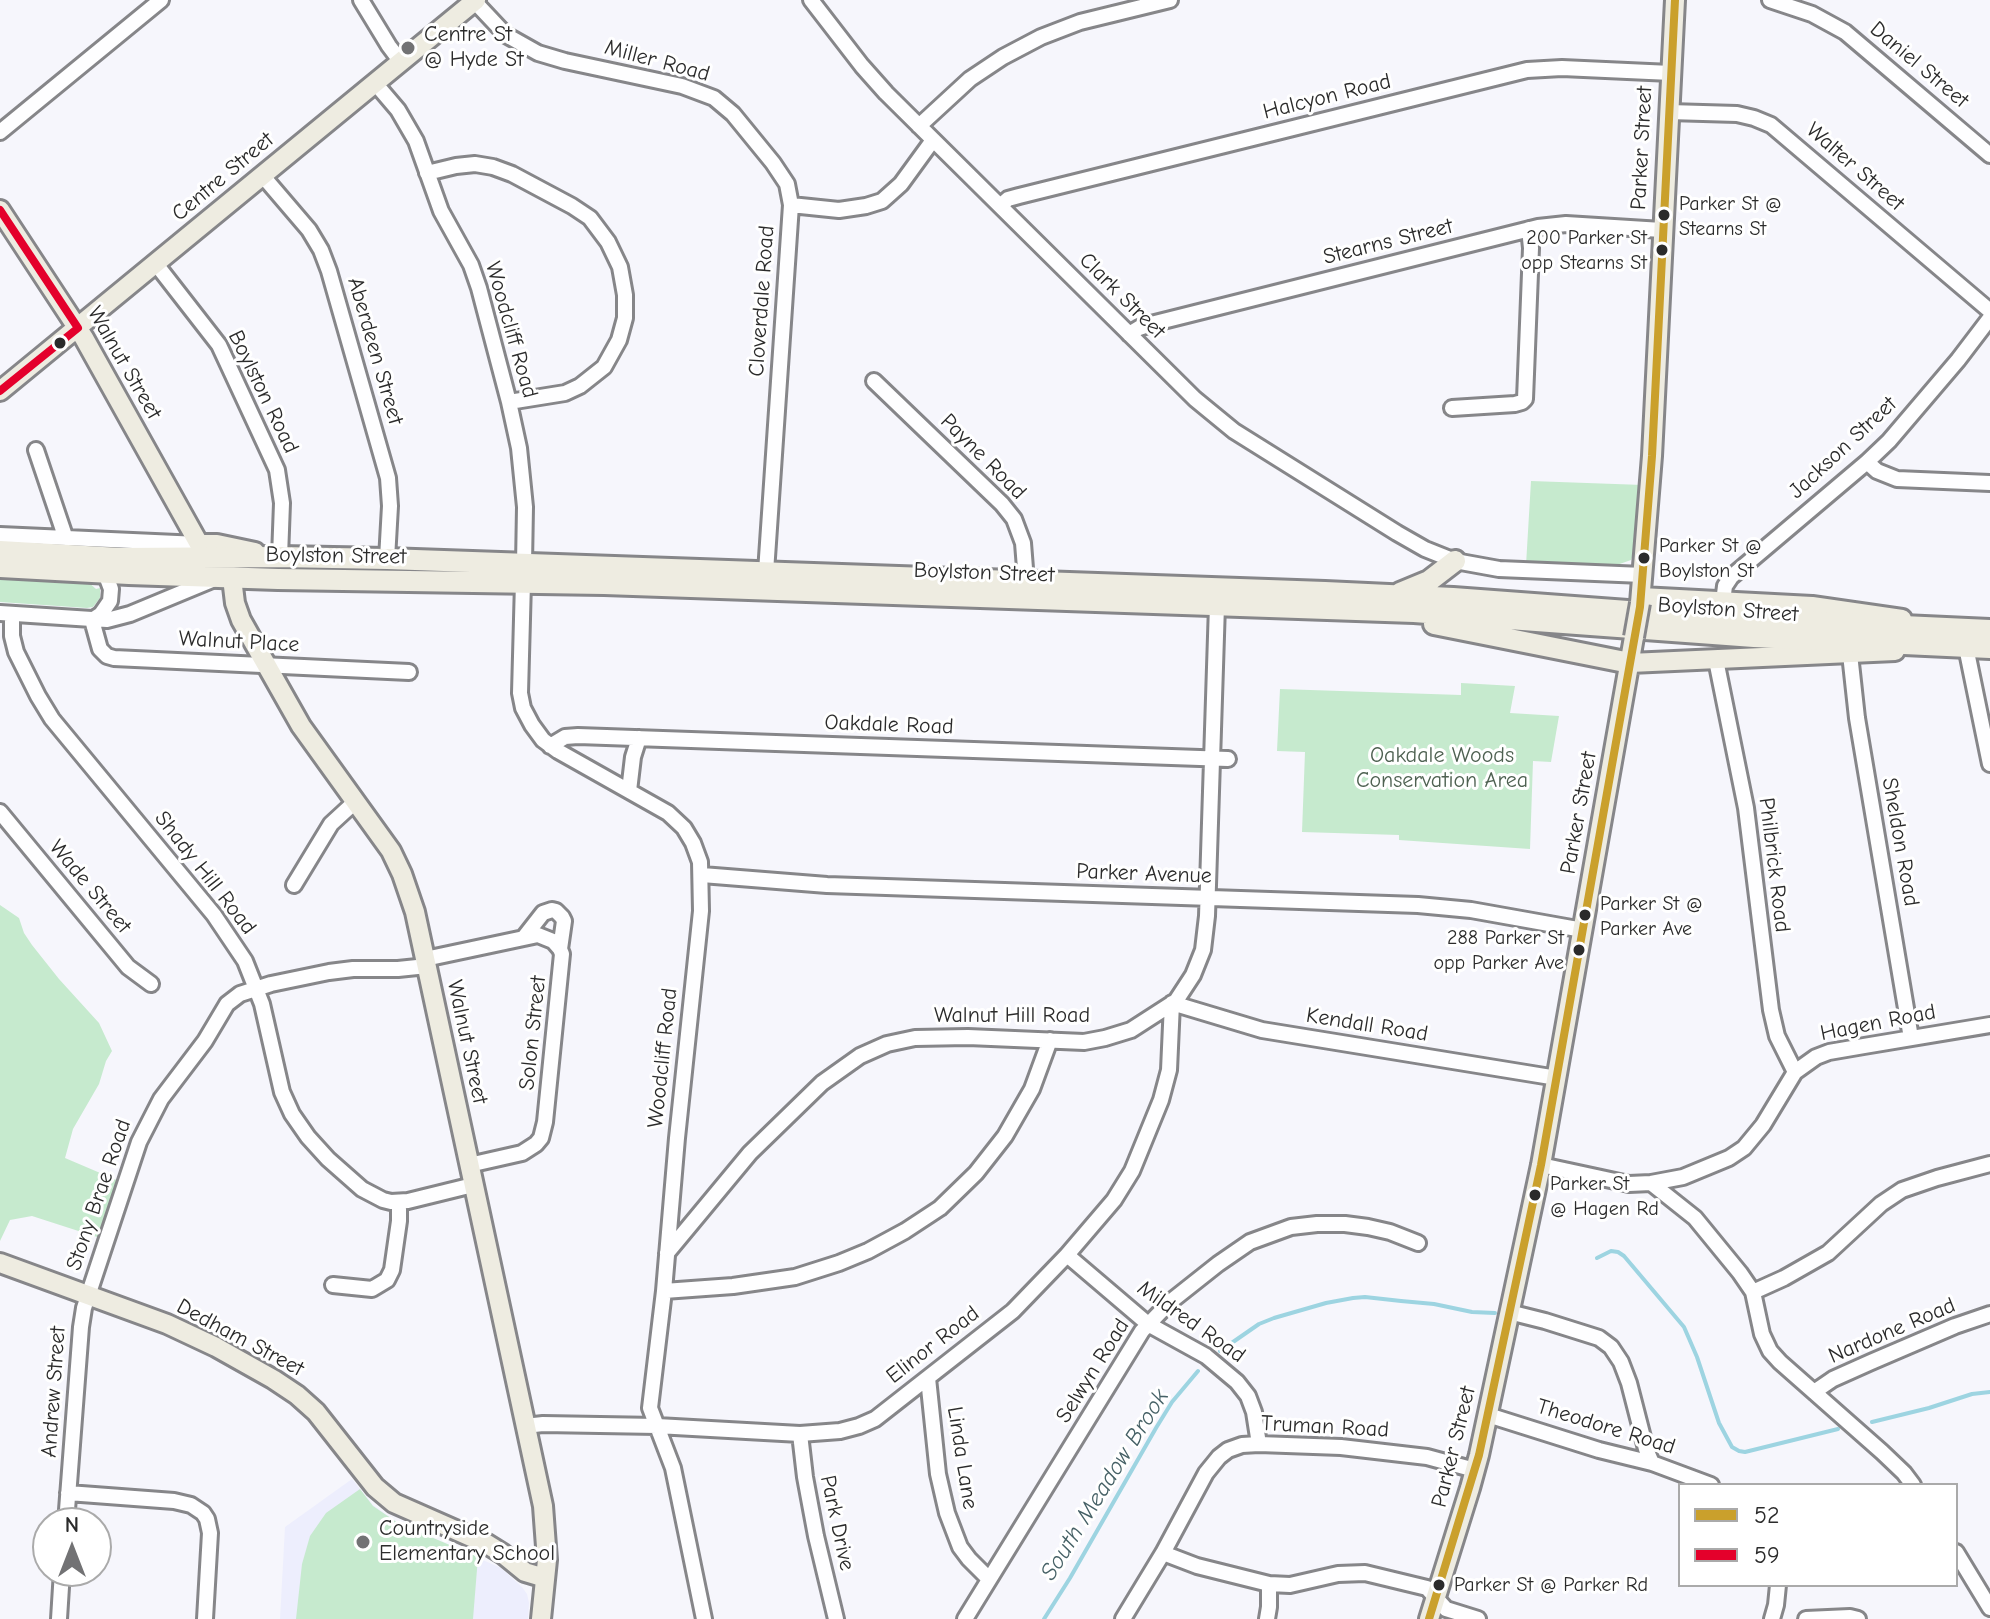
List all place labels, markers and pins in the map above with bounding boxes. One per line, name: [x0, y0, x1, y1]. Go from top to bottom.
place label: Centre St @ Hyde St: [424, 22, 524, 74]
marker: Centre St @ Hyde St: [399, 39, 417, 57]
place label: Parker St @ Stearns St: [1679, 192, 1782, 239]
marker: Parker St @ Stearns St: [1656, 207, 1672, 223]
place label: 200 Parker St opp Stearns St: [1521, 226, 1647, 273]
marker: 200 Parker St opp Stearns St: [1654, 242, 1670, 258]
unlabelled marker: [52, 335, 68, 351]
place label: Parker St @ Boylston St: [1659, 534, 1762, 581]
marker: Parker St @ Boylston St: [1636, 550, 1652, 566]
place label: Parker St @ Parker Ave: [1600, 892, 1703, 939]
marker: Parker St @ Parker Ave: [1577, 907, 1593, 923]
place label: 288 Parker St opp Parker Ave: [1433, 926, 1564, 973]
marker: 288 Parker St opp Parker Ave: [1571, 942, 1587, 958]
place label: Parker St @ Hagen Rd: [1550, 1172, 1659, 1219]
marker: Parker St @ Hagen Rd: [1527, 1187, 1543, 1203]
place label: Countryside Elementary School: [379, 1516, 555, 1568]
marker: Countryside Elementary School: [354, 1533, 372, 1551]
place label: Parker St @ Parker Rd: [1454, 1573, 1648, 1597]
marker: Parker St @ Parker Rd: [1431, 1577, 1447, 1593]

